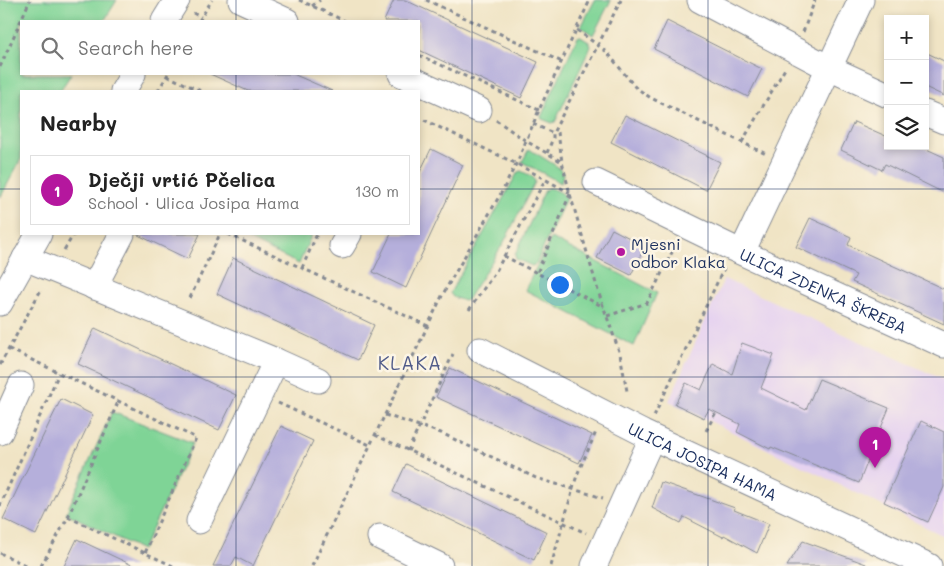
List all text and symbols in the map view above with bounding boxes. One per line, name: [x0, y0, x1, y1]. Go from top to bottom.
map controls: [884, 15, 929, 150]
button: +: [884, 15, 929, 60]
search box: [20, 20, 420, 75]
icon: search: [38, 34, 66, 62]
text: Search here: [78, 35, 194, 60]
button: −: [884, 60, 929, 105]
button: layers: [884, 105, 929, 150]
text: Nearby: [40, 109, 117, 136]
text: Dječji vrtić Pčelica: [88, 167, 275, 192]
text: 1: [53, 180, 61, 201]
text: 130 m: [355, 180, 399, 201]
text: School · Ulica Josipa Hama: [88, 192, 300, 213]
place label: Mjesni odbor Klaka: [631, 233, 726, 272]
street label: ULICA ZDENKA ŠKREBA: [737, 243, 911, 337]
marker: Mjesni odbor Klaka: [615, 246, 627, 258]
your location: [547, 272, 573, 298]
district label: KLAKA: [378, 350, 442, 375]
street label: ULICA JOSIPA HAMA: [625, 417, 781, 505]
pin: 1: [859, 427, 891, 468]

